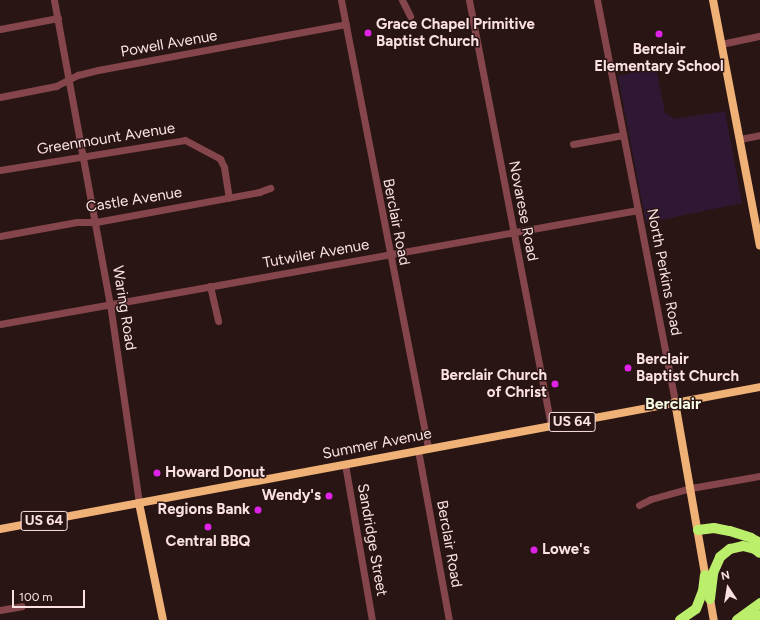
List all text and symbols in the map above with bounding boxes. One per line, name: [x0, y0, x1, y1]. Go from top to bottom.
place label: Grace Chapel Primitive Baptist Church: [376, 15, 535, 50]
street label: Powell Avenue: [119, 27, 219, 61]
marker: Grace Chapel Primitive Baptist Church: [363, 28, 373, 38]
marker: Berclair Elementary School: [654, 29, 664, 39]
place label: Berclair Elementary School: [594, 40, 724, 75]
street label: Greenmount Avenue: [36, 119, 176, 159]
street label: Novarese Road: [504, 159, 542, 263]
street label: Berclair Road: [379, 177, 413, 267]
street label: Castle Avenue: [85, 184, 183, 216]
street label: North Perkins Road: [643, 207, 685, 337]
street label: Tutwiler Avenue: [261, 236, 371, 272]
street label: Waring Road: [108, 264, 140, 352]
place label: Berclair Baptist Church: [636, 350, 739, 385]
marker: Berclair Baptist Church: [623, 363, 633, 373]
place label: Berclair Church of Christ: [440, 366, 547, 401]
marker: Berclair Church of Christ: [550, 379, 560, 389]
district label: Berclair: [645, 394, 701, 414]
road number: US 64: [548, 410, 596, 434]
street label: Summer Avenue: [321, 425, 433, 463]
place label: Howard Donut: [165, 464, 265, 482]
marker: Howard Donut: [152, 468, 162, 478]
street label: Sandridge Street: [353, 482, 391, 598]
place label: Wendy's: [262, 487, 321, 505]
marker: Wendy's: [324, 491, 334, 501]
street label: Berclair Road: [432, 499, 466, 589]
place label: Regions Bank: [158, 501, 250, 519]
marker: Regions Bank: [253, 505, 263, 515]
road number: US 64: [20, 509, 68, 533]
marker: Central BBQ: [203, 522, 213, 532]
place label: Central BBQ: [166, 533, 250, 551]
place label: Lowe's: [542, 541, 590, 559]
marker: Lowe's: [529, 545, 539, 555]
north arrow: [708, 568, 748, 608]
text: N: [720, 569, 731, 583]
scale bar: [14, 582, 87, 608]
text: 100 m: [19, 590, 53, 604]

